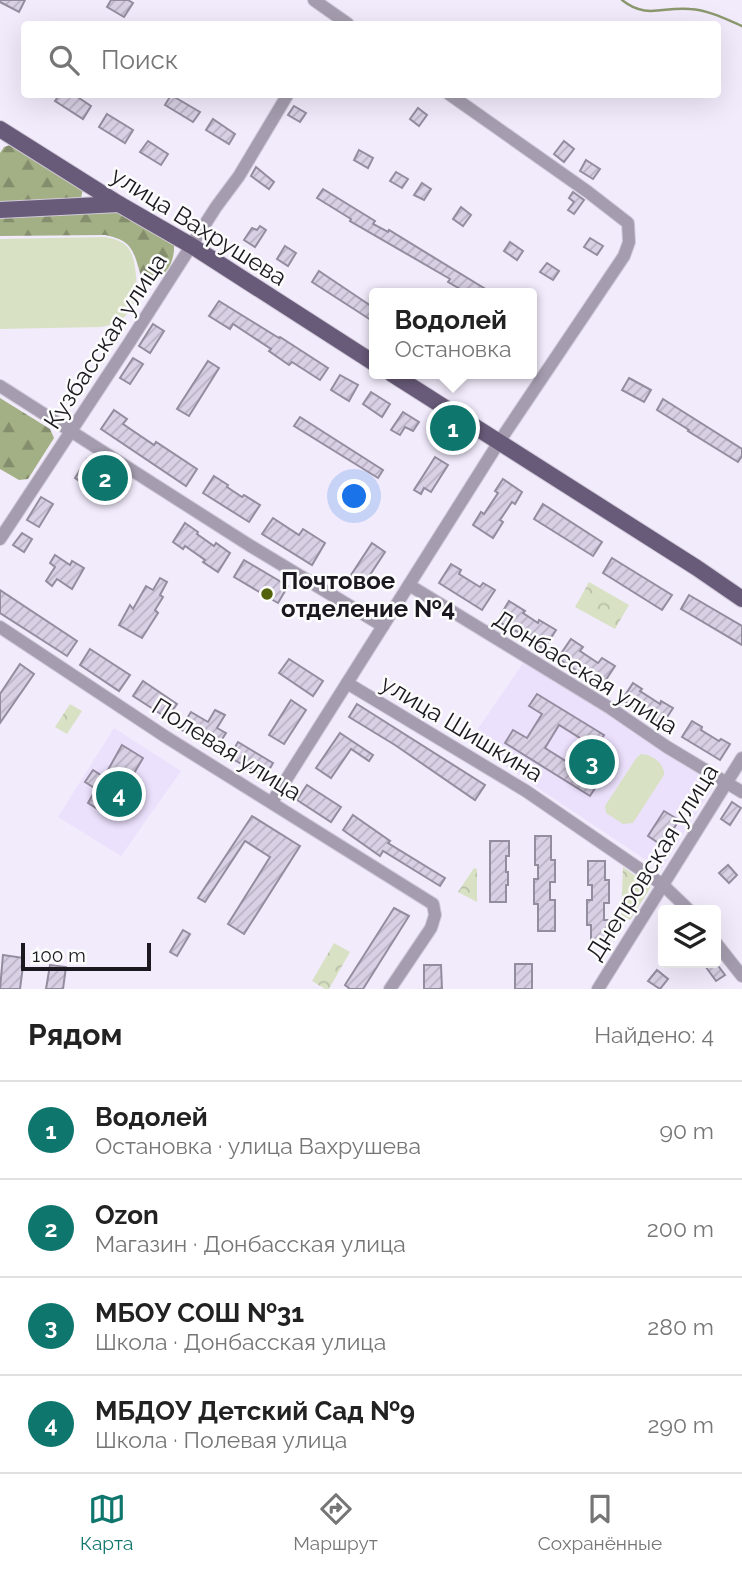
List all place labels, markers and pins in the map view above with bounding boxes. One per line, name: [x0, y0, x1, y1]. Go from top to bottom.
pin: 1: [430, 402, 476, 454]
pin: 2: [82, 452, 128, 504]
place label: Почтовое отделение №4: [281, 566, 455, 623]
marker: Почтовое отделение №4: [259, 586, 275, 602]
pin: 3: [569, 736, 615, 788]
pin: 4: [96, 768, 142, 820]

